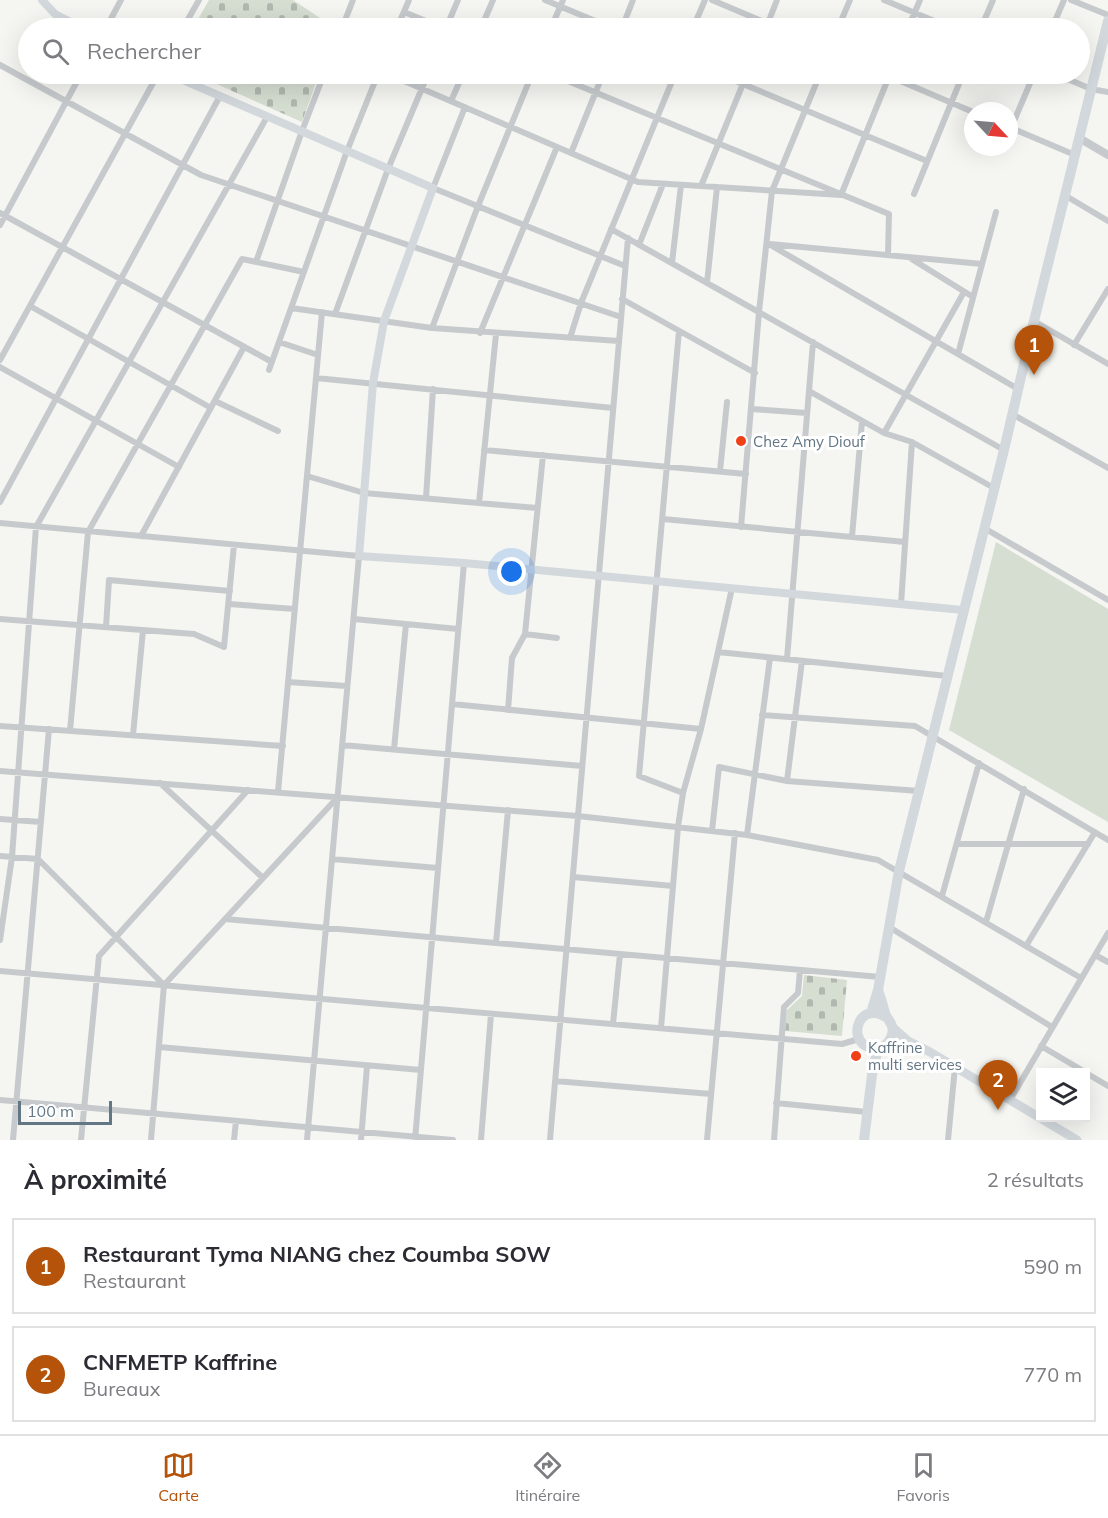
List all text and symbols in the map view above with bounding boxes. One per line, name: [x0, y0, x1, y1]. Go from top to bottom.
search box: [18, 18, 1090, 84]
icon: search: [39, 35, 72, 68]
text: Rechercher: [87, 37, 201, 65]
north arrow: [964, 102, 1018, 156]
pin: 1: [1014, 326, 1054, 375]
place label: Chez Amy Diouf: [753, 432, 866, 451]
marker: Chez Amy Diouf: [734, 434, 748, 448]
your location: [497, 557, 526, 586]
place label: Kaffrine multi services: [868, 1038, 962, 1074]
marker: Kaffrine multi services: [849, 1049, 863, 1063]
pin: 2: [978, 1060, 1018, 1110]
map controls: [1036, 1068, 1090, 1122]
button: layers: [1036, 1068, 1090, 1122]
scale bar: [18, 1098, 112, 1126]
text: 100 m: [27, 1101, 74, 1121]
text: À proximité: [24, 1163, 167, 1196]
text: 2 résultats: [987, 1167, 1084, 1192]
text: Restaurant Tyma NIANG chez Coumba SOW: [83, 1240, 551, 1268]
text: 1: [40, 1254, 52, 1279]
text: 590 m: [1023, 1254, 1082, 1279]
text: Restaurant: [83, 1268, 186, 1293]
text: CNFMETP Kaffrine: [83, 1348, 277, 1376]
text: 2: [40, 1362, 52, 1387]
text: 770 m: [1023, 1362, 1082, 1387]
text: Bureaux: [83, 1376, 160, 1401]
tab: Carte: [158, 1449, 199, 1505]
tab: Itinéraire: [515, 1449, 580, 1505]
tab: Favoris: [897, 1449, 950, 1505]

